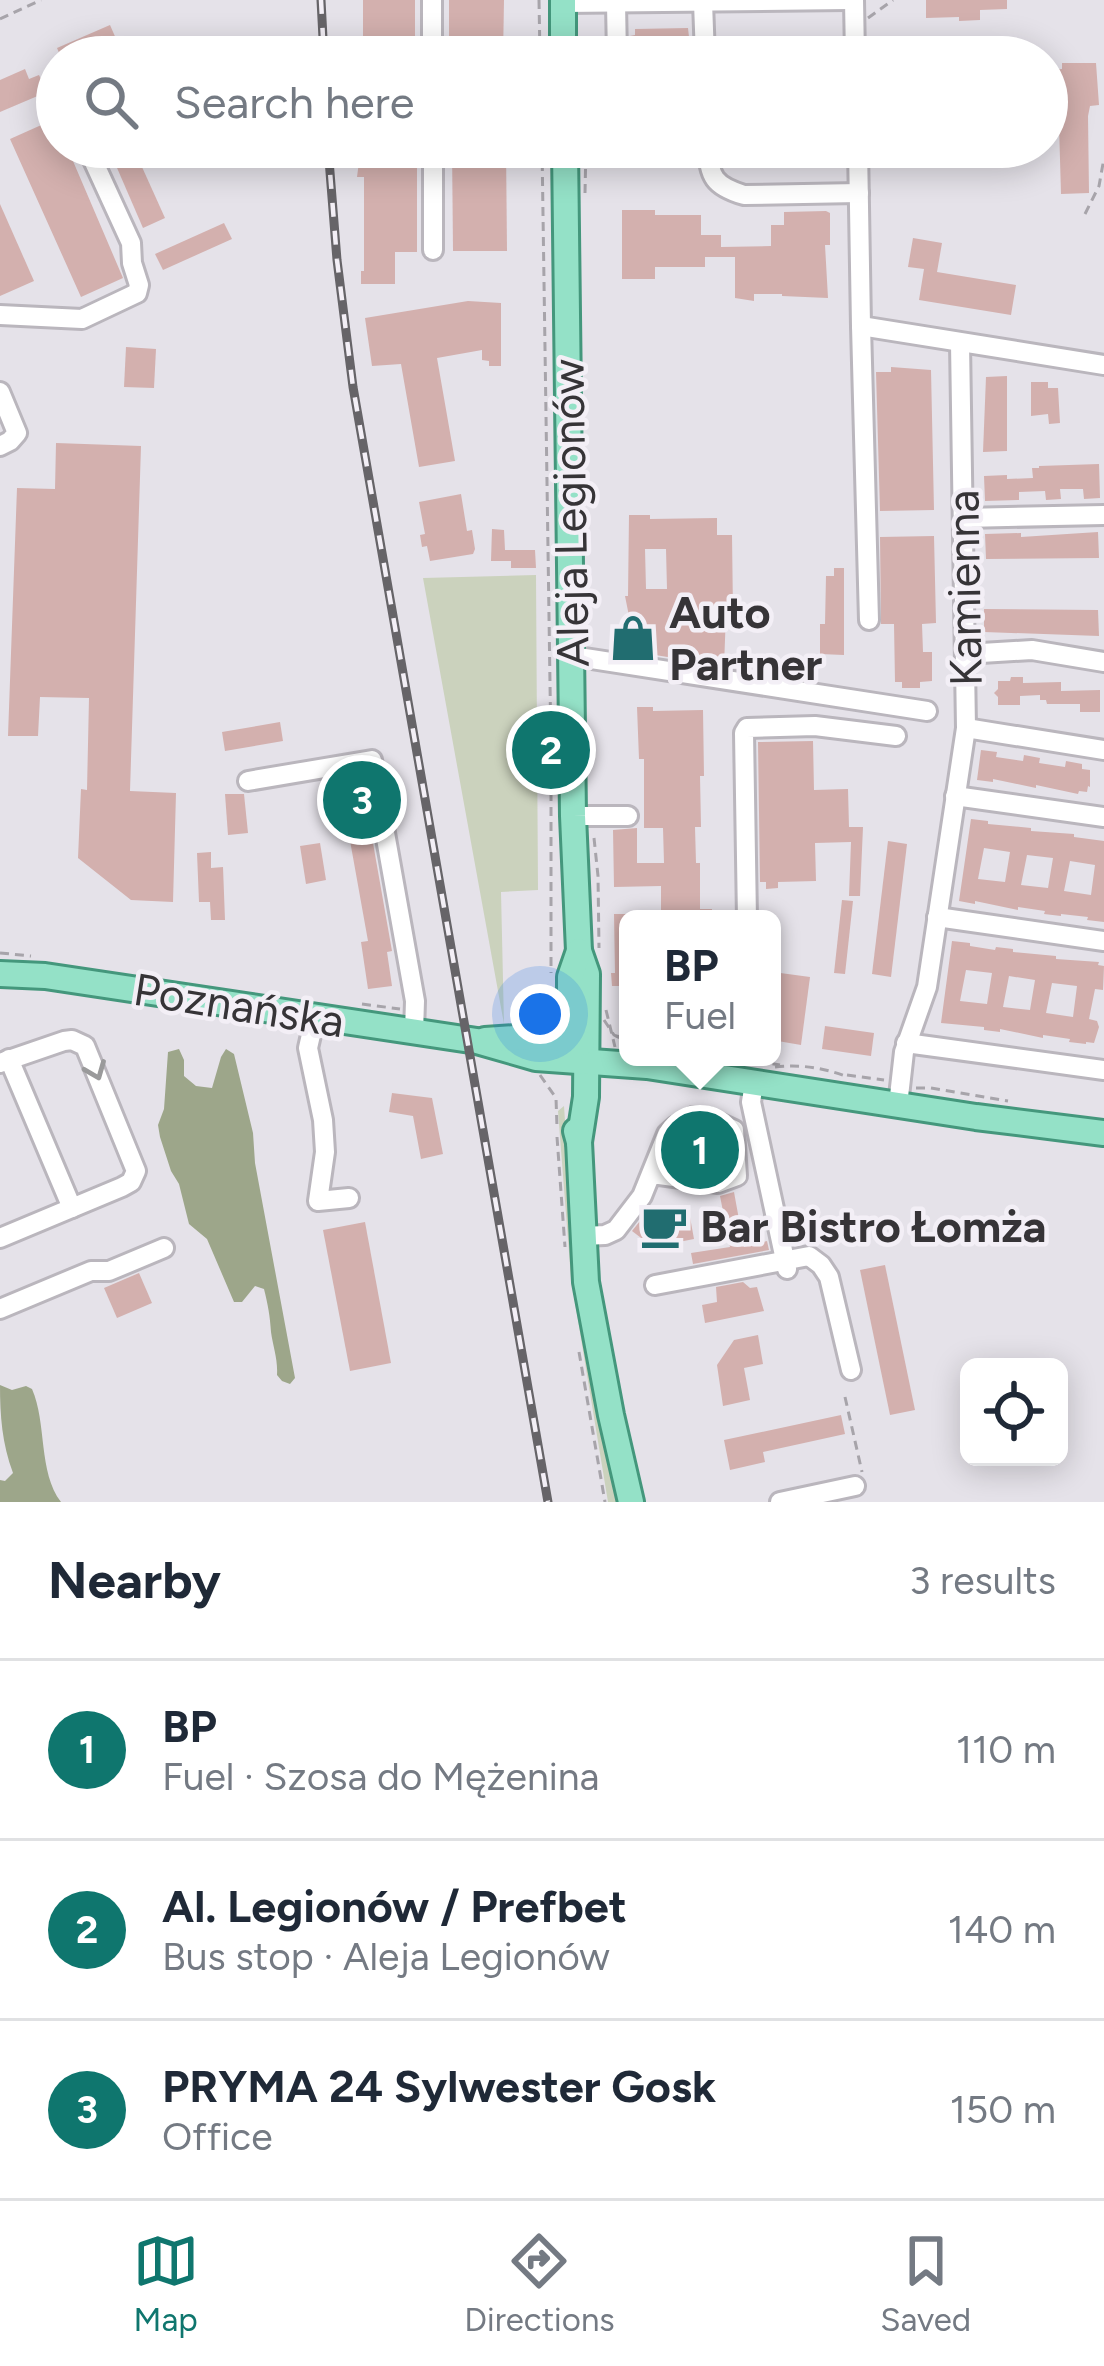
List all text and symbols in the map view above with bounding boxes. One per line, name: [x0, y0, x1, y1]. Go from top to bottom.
search box: [36, 36, 1068, 168]
icon: search: [78, 69, 144, 135]
text: Search here: [174, 75, 414, 129]
street label: Aleja Legionów: [540, 359, 600, 667]
street label: Kamienna: [935, 489, 993, 687]
place label: Auto Partner: [669, 585, 822, 691]
shop icon: Auto Partner: [608, 613, 658, 663]
pin: 2: [512, 705, 590, 795]
pin: 3: [323, 755, 401, 845]
popup: [619, 910, 781, 1066]
text: BP: [664, 938, 718, 992]
street label: Poznańska: [130, 962, 348, 1048]
your location: [510, 984, 570, 1044]
text: Fuel: [664, 992, 736, 1039]
one-way arrow: [82, 1059, 106, 1080]
pin: 1: [661, 1105, 739, 1195]
place label: Bar Bistro Łomża: [700, 1199, 1047, 1253]
cafe icon: Bar Bistro Łomża: [639, 1201, 689, 1251]
map controls: [960, 1358, 1068, 1466]
button: locate: [960, 1358, 1068, 1466]
text: Nearby: [48, 1550, 221, 1611]
text: 3 results: [909, 1557, 1056, 1604]
text: BP: [162, 1699, 217, 1753]
text: 1: [79, 1726, 95, 1773]
text: 110 m: [956, 1726, 1056, 1773]
text: Fuel · Szosa do Mężenina: [162, 1753, 599, 1800]
text: Al. Legionów / Prefbet: [162, 1879, 627, 1933]
text: 2: [76, 1906, 98, 1953]
text: 140 m: [948, 1906, 1056, 1953]
text: Bus stop · Aleja Legionów: [162, 1933, 610, 1980]
text: PRYMA 24 Sylwester Gosk: [162, 2059, 716, 2113]
text: 3: [76, 2086, 98, 2133]
text: 150 m: [950, 2086, 1056, 2133]
text: Office: [162, 2113, 273, 2160]
tab: Map: [133, 2228, 199, 2339]
tab: Directions: [464, 2228, 615, 2339]
tab: Saved: [880, 2228, 971, 2339]

